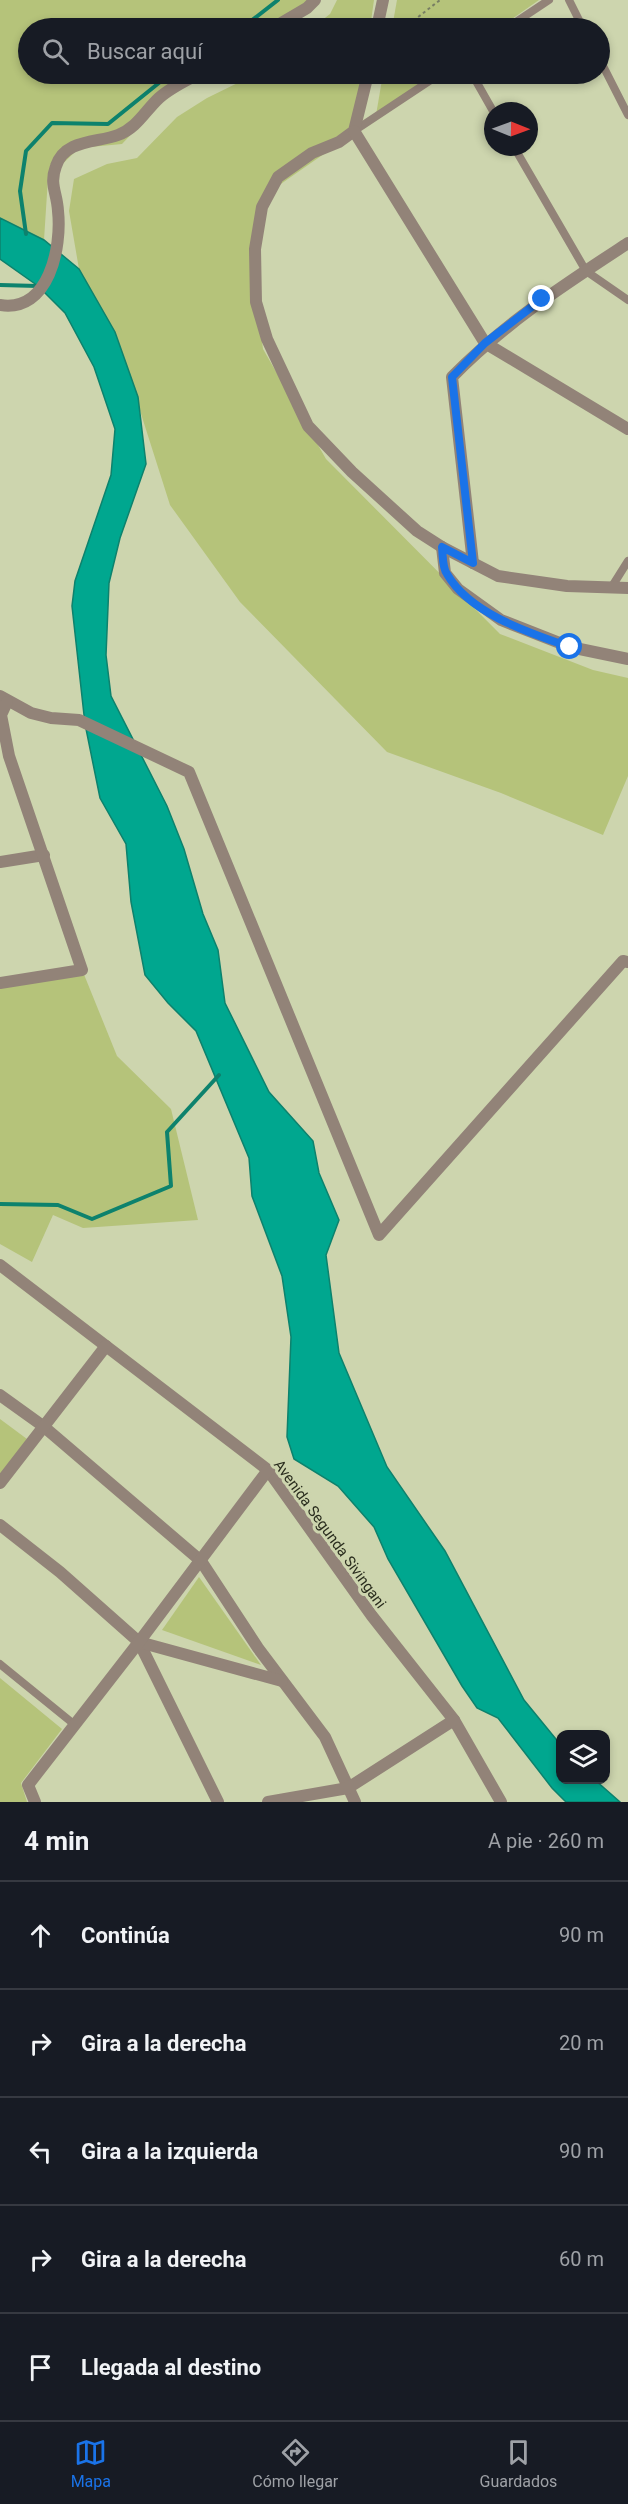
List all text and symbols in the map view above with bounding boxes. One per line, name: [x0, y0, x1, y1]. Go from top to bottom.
search box: [18, 18, 610, 84]
icon: search: [39, 35, 72, 68]
text: Buscar aquí: [87, 39, 203, 64]
north arrow: [484, 102, 538, 156]
route end: [528, 285, 554, 311]
route start: [556, 633, 582, 659]
street label: Avenida Segunda Sivingani: [270, 1456, 390, 1612]
map controls: [556, 1730, 610, 1784]
button: layers: [556, 1730, 610, 1784]
text: 4 min: [24, 1826, 89, 1856]
text: A pie · 260 m: [488, 1829, 604, 1853]
icon: ahead: [24, 1919, 57, 1952]
text: Continúa: [81, 1923, 170, 1948]
text: 90 m: [559, 1923, 604, 1947]
icon: right: [24, 2027, 57, 2060]
text: Gira a la derecha: [81, 2031, 247, 2056]
text: 20 m: [559, 2031, 604, 2055]
icon: left: [24, 2135, 57, 2168]
text: Gira a la izquierda: [81, 2139, 258, 2164]
text: 90 m: [559, 2139, 604, 2163]
icon: right: [24, 2243, 57, 2276]
text: Gira a la derecha: [81, 2247, 247, 2272]
text: 60 m: [559, 2247, 604, 2271]
icon: arrive: [24, 2351, 57, 2384]
text: Llegada al destino: [81, 2355, 261, 2380]
tab: Mapa: [71, 2436, 111, 2491]
tab: Cómo llegar: [252, 2436, 338, 2491]
tab: Guardados: [480, 2436, 557, 2491]

